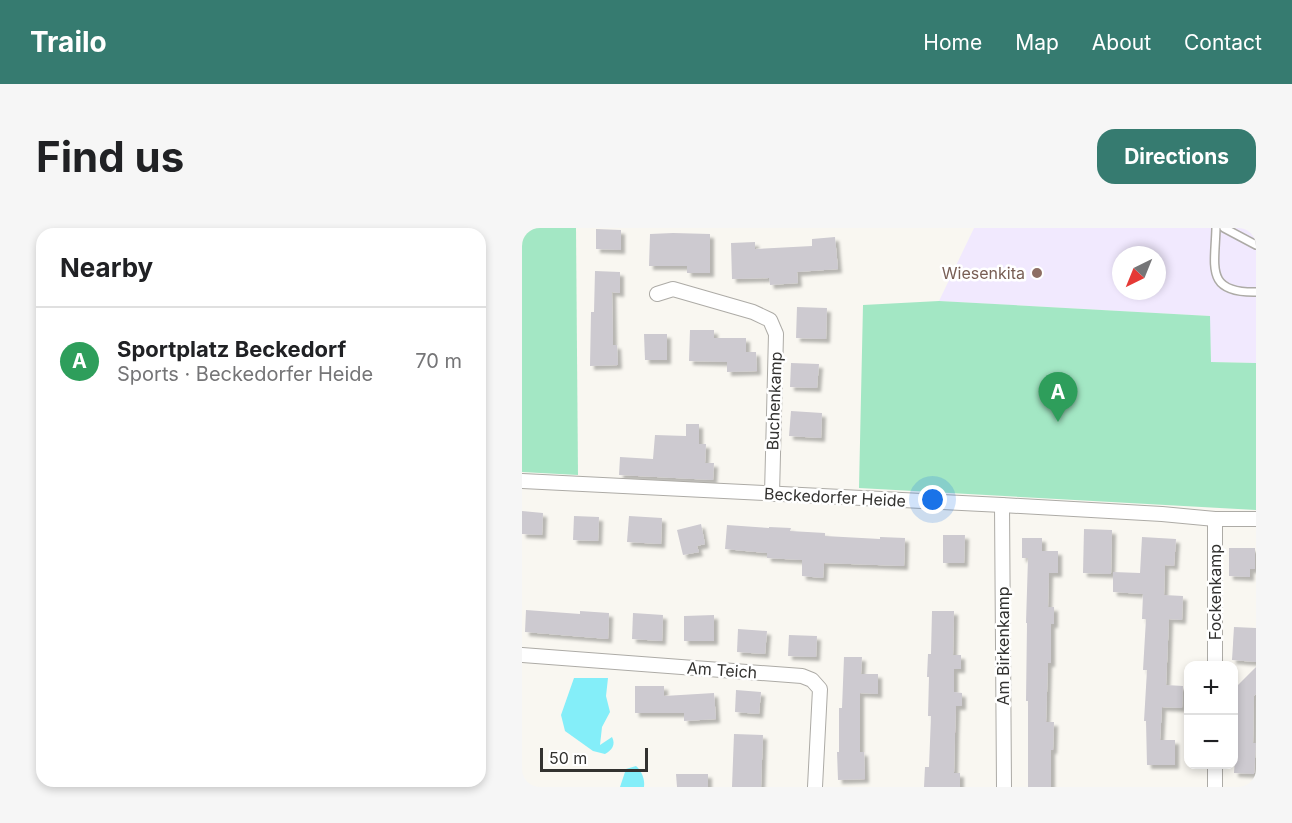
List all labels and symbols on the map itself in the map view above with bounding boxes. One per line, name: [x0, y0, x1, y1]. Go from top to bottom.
north arrow: [1112, 246, 1166, 300]
place label: Wiesenkita: [942, 263, 1025, 283]
marker: Wiesenkita: [1030, 266, 1044, 280]
street label: Buchenkamp: [762, 351, 786, 451]
pin: A: [1038, 372, 1078, 422]
street label: Beckedorfer Heide: [764, 483, 906, 511]
your location: [918, 485, 947, 514]
street label: Fockenkamp: [1205, 544, 1225, 640]
street label: Am Birkenkamp: [993, 587, 1013, 705]
street label: Am Teich: [686, 658, 758, 682]
scale bar: [540, 745, 648, 772]

